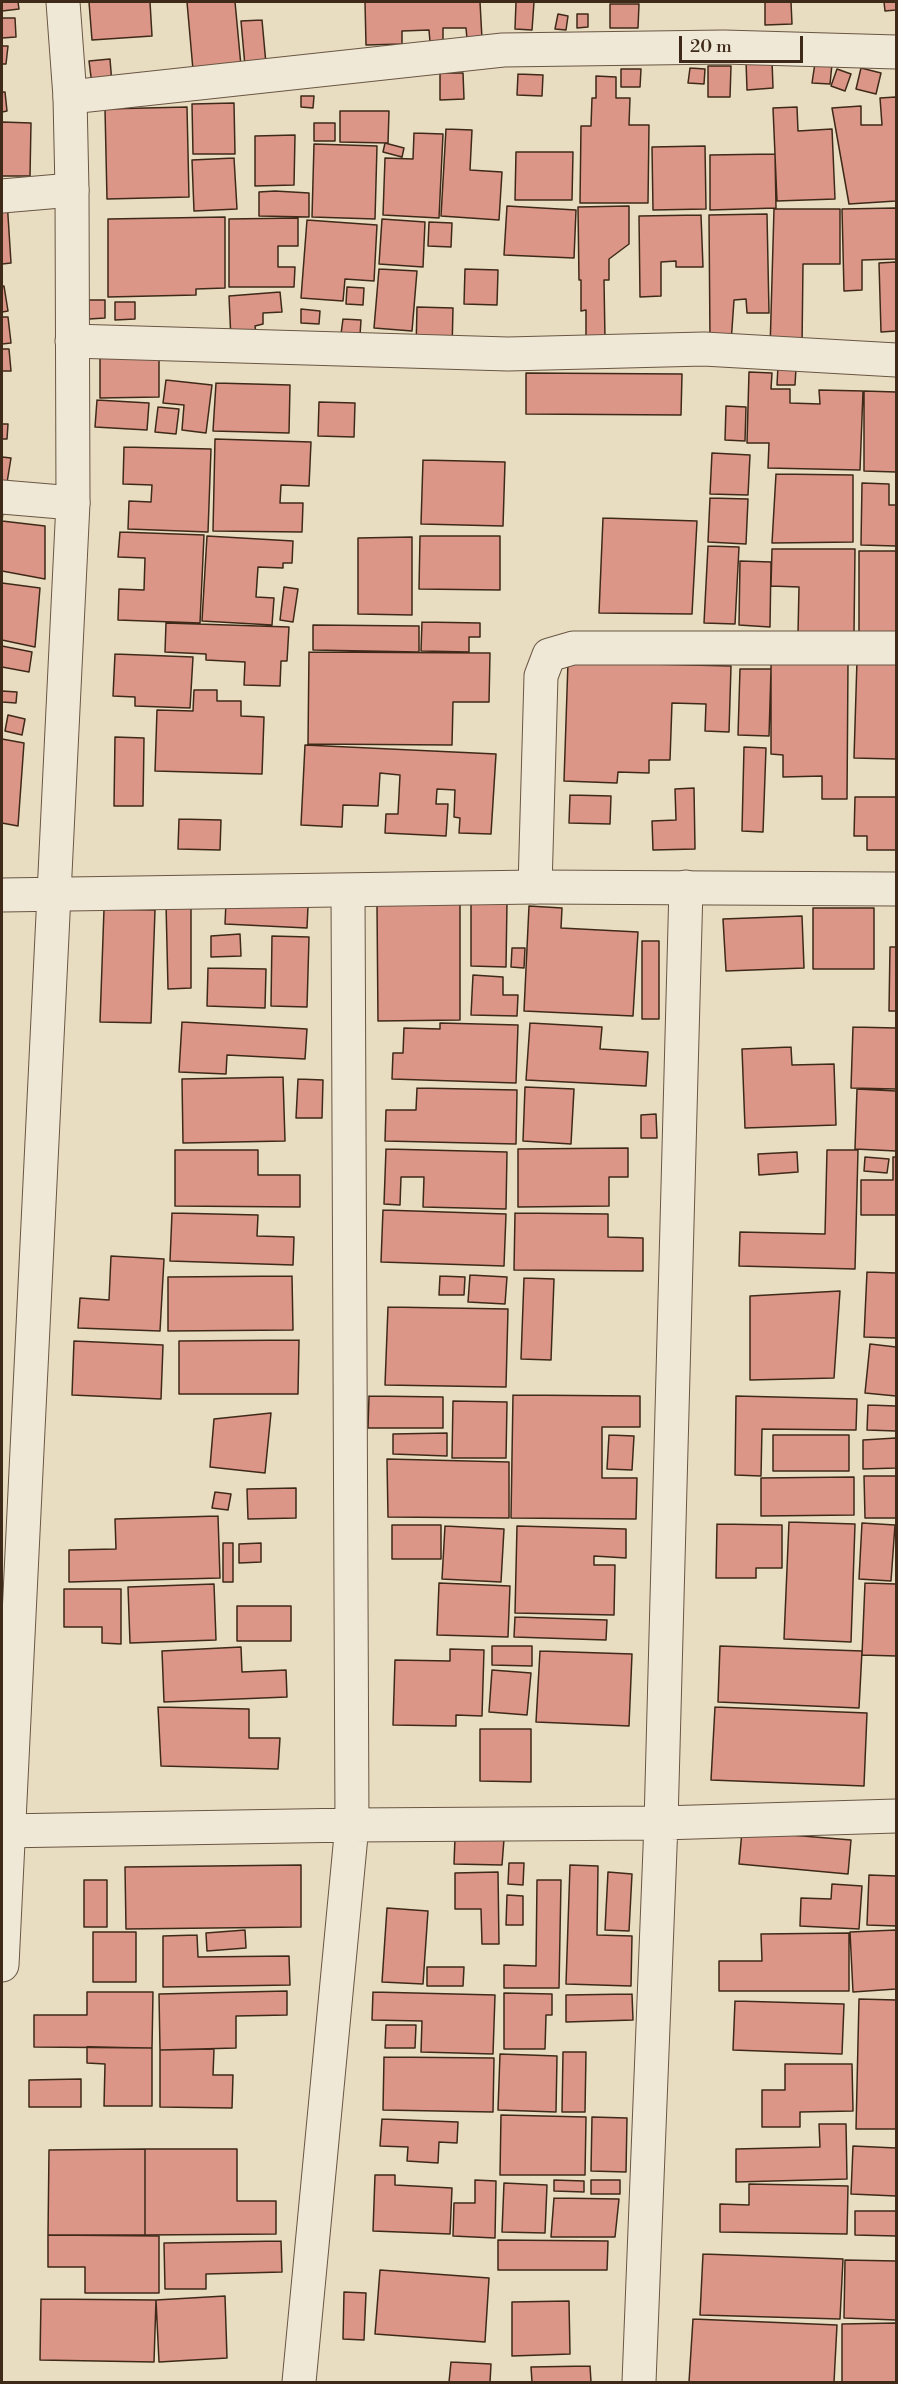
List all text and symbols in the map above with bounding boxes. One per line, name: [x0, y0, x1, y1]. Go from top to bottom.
scale bar: [682, 24, 806, 62]
text: 20 m: [690, 35, 732, 58]

